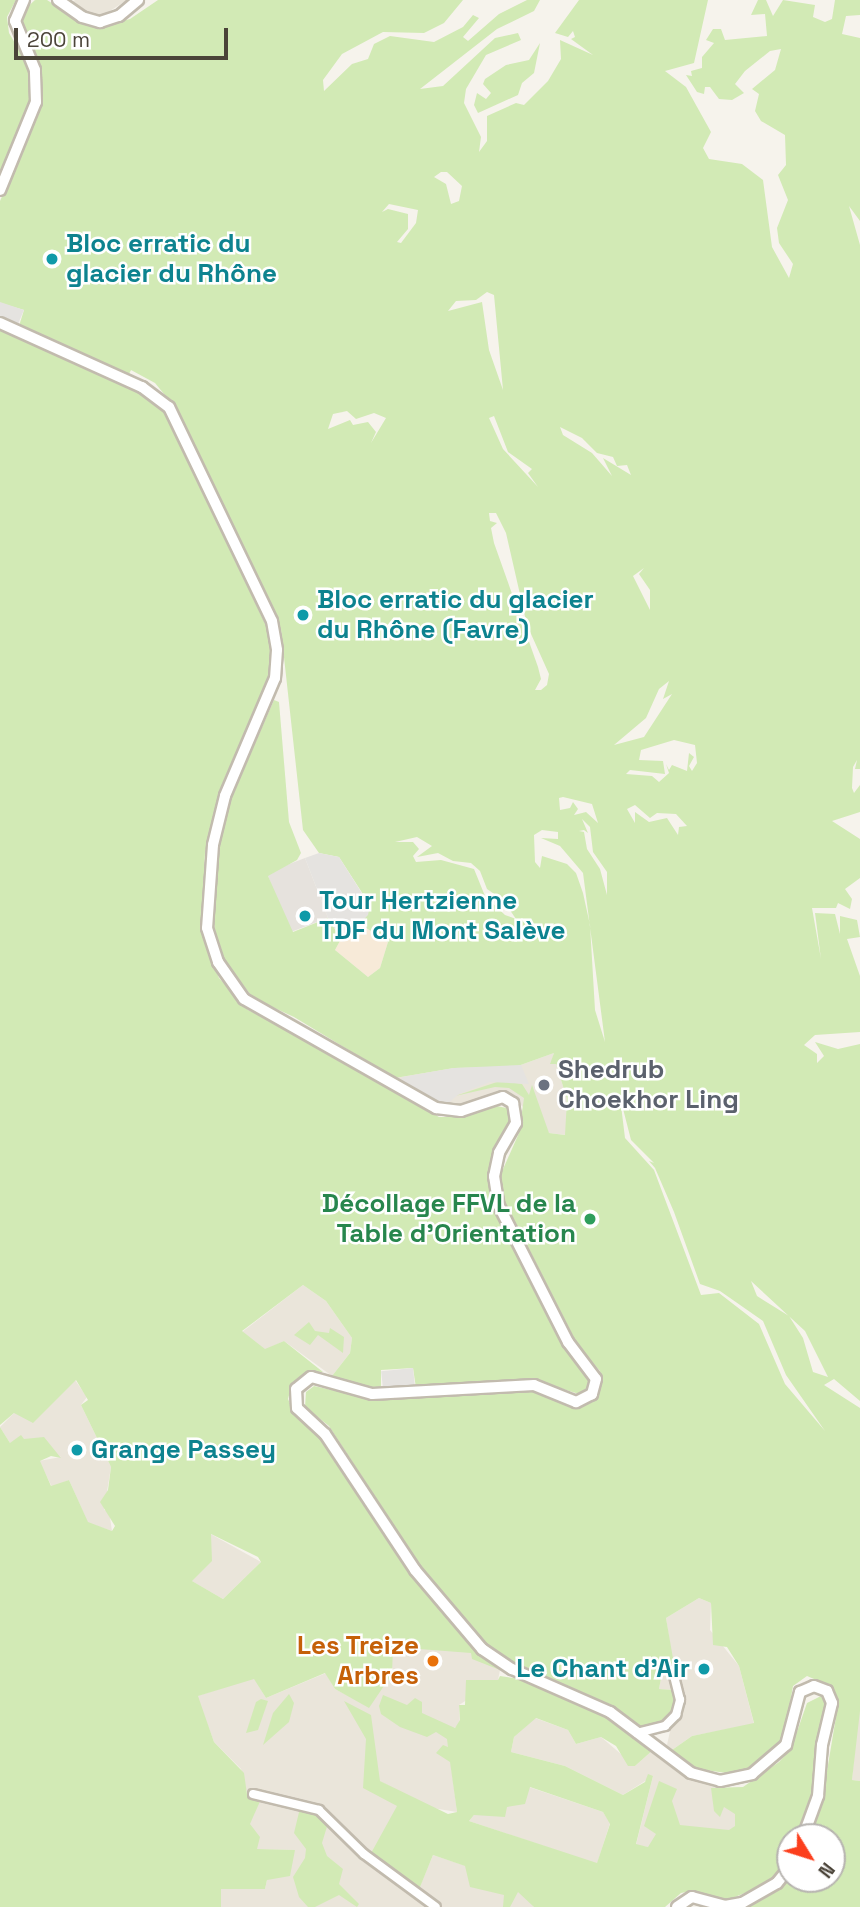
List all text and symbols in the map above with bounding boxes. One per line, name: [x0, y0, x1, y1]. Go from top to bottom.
scale bar: [18, 14, 231, 58]
text: 200 m: [27, 26, 90, 53]
place label: Bloc erratic du glacier du Rhône: [66, 228, 277, 290]
marker: Bloc erratic du glacier du Rhône: [44, 251, 60, 267]
place label: Bloc erratic du glacier du Rhône (Favre): [317, 584, 594, 646]
marker: Bloc erratic du glacier du Rhône (Favre): [295, 607, 311, 623]
place label: Tour Hertzienne TDF du Mont Salève: [319, 885, 565, 946]
marker: Tour Hertzienne TDF du Mont Salève: [297, 908, 313, 924]
place label: Shedrub Choekhor Ling: [558, 1054, 739, 1116]
marker: Shedrub Choekhor Ling: [536, 1077, 552, 1093]
place label: Décollage FFVL de la Table d'Orientation: [321, 1188, 576, 1250]
marker: Décollage FFVL de la Table d'Orientation: [582, 1211, 598, 1227]
place label: Grange Passey: [91, 1434, 276, 1466]
marker: Grange Passey: [69, 1442, 85, 1458]
place label: Les Treize Arbres: [296, 1630, 419, 1692]
marker: Les Treize Arbres: [425, 1653, 441, 1669]
place label: Le Chant d'Air: [516, 1653, 690, 1685]
marker: Le Chant d'Air: [696, 1661, 712, 1677]
north arrow: [776, 1823, 846, 1893]
text: N: [813, 1857, 840, 1883]

